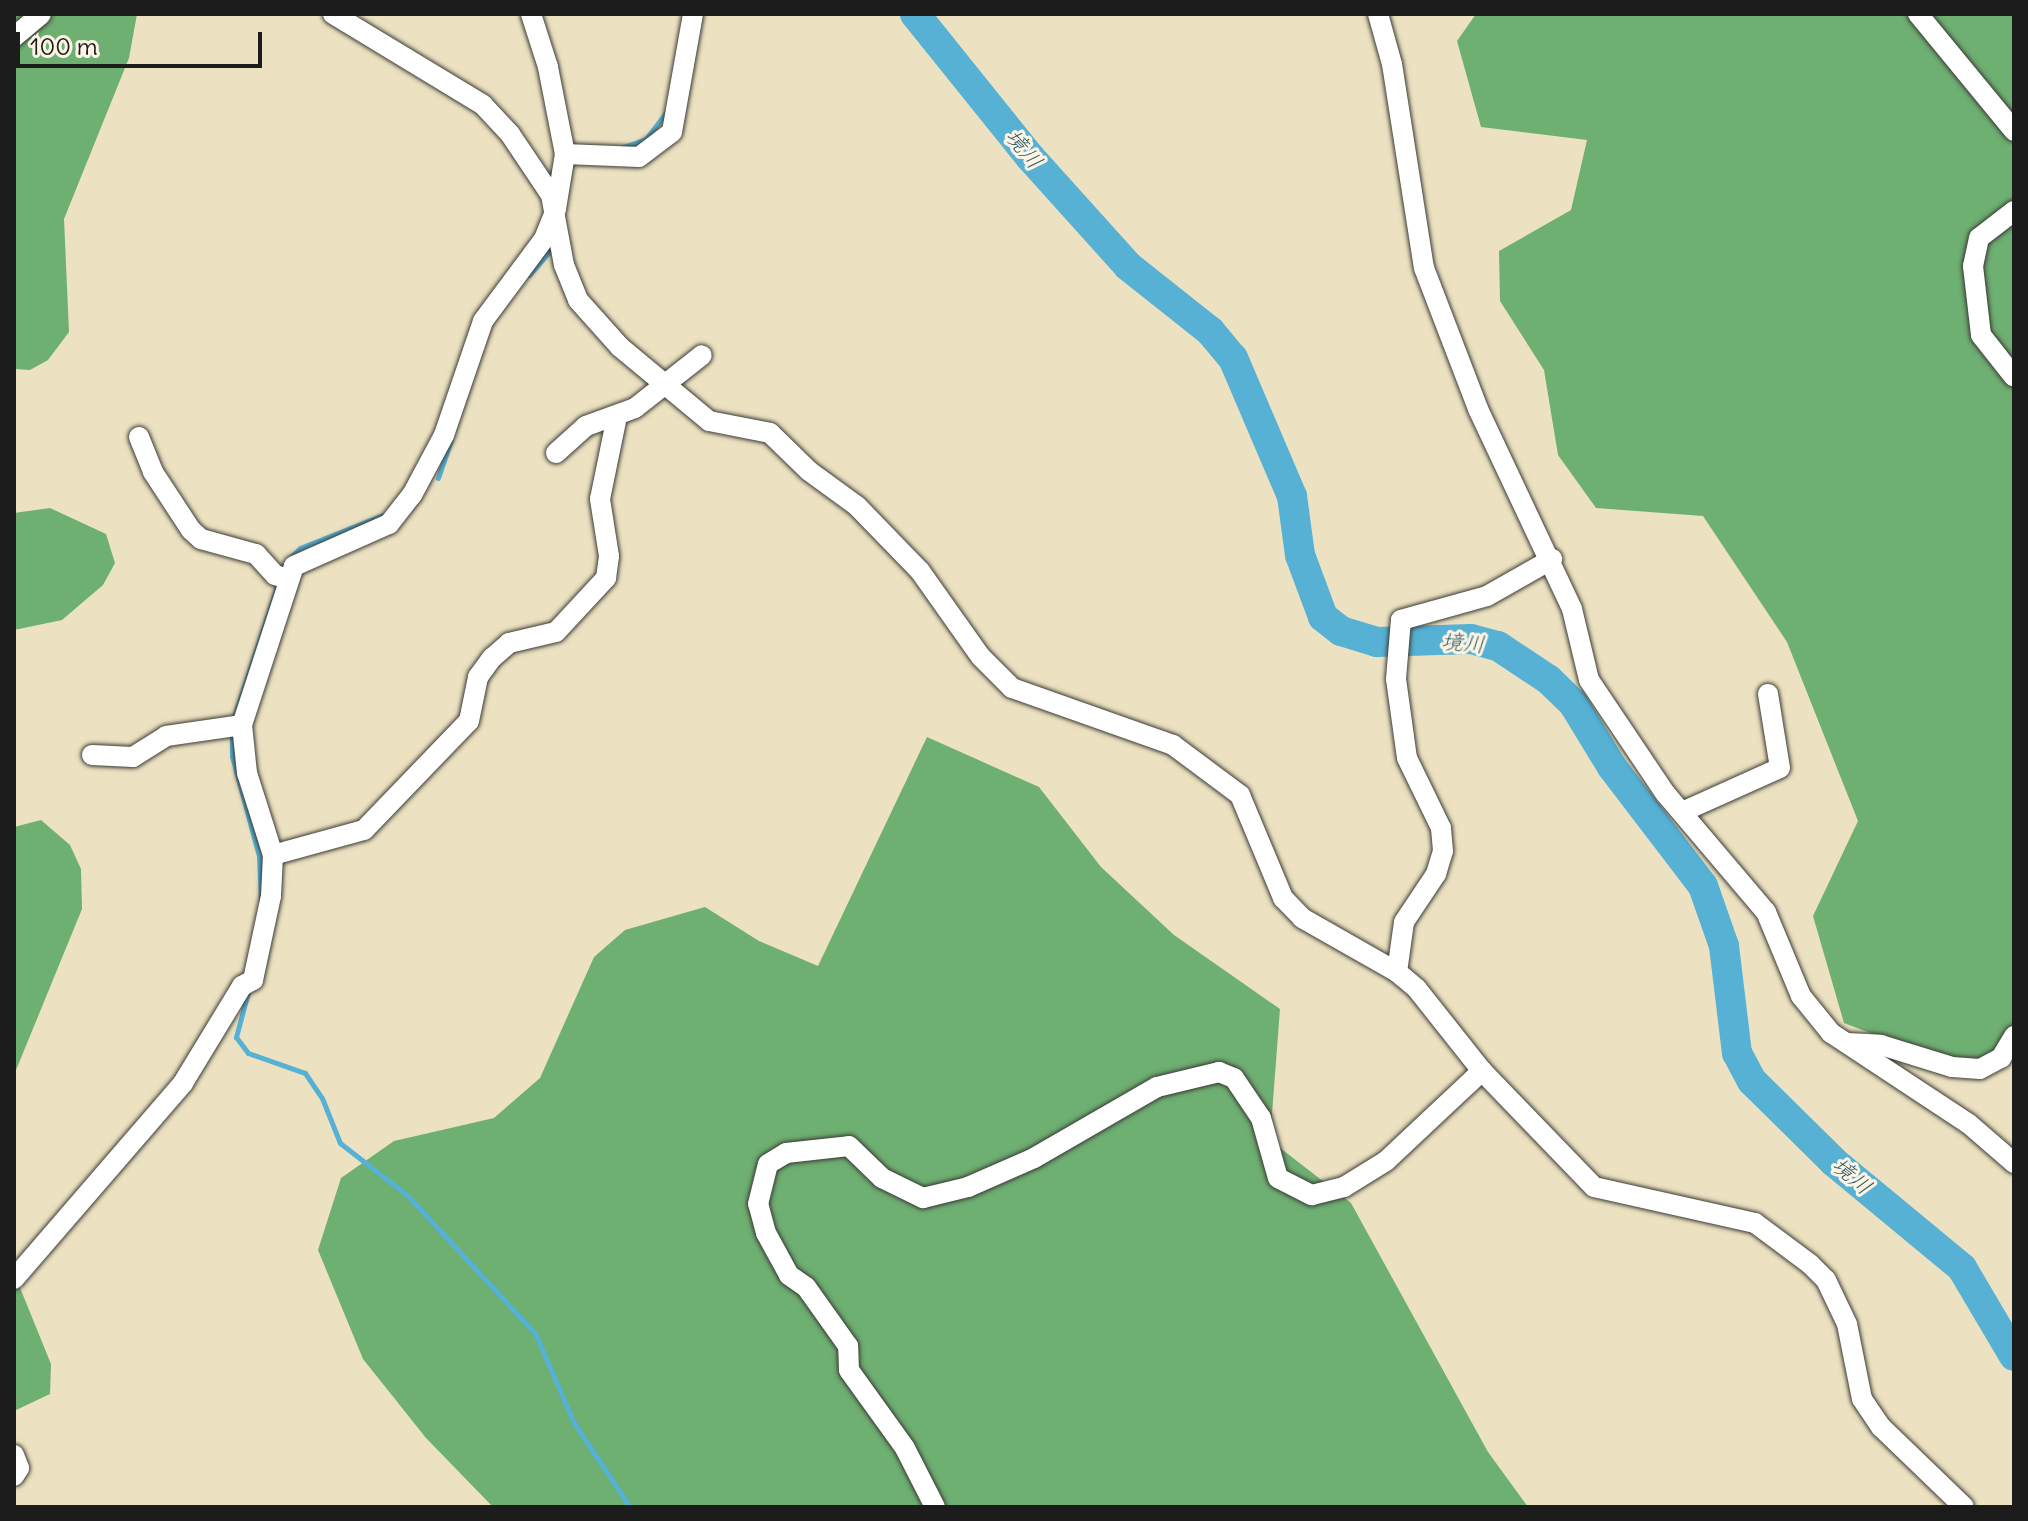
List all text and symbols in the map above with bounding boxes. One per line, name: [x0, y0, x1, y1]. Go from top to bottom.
scale bar: [20, 16, 266, 66]
text: 100 m: [30, 31, 98, 61]
water label: 境川: [1000, 124, 1048, 174]
water label: 境川: [1440, 628, 1486, 658]
water label: 境川: [1827, 1152, 1877, 1200]

